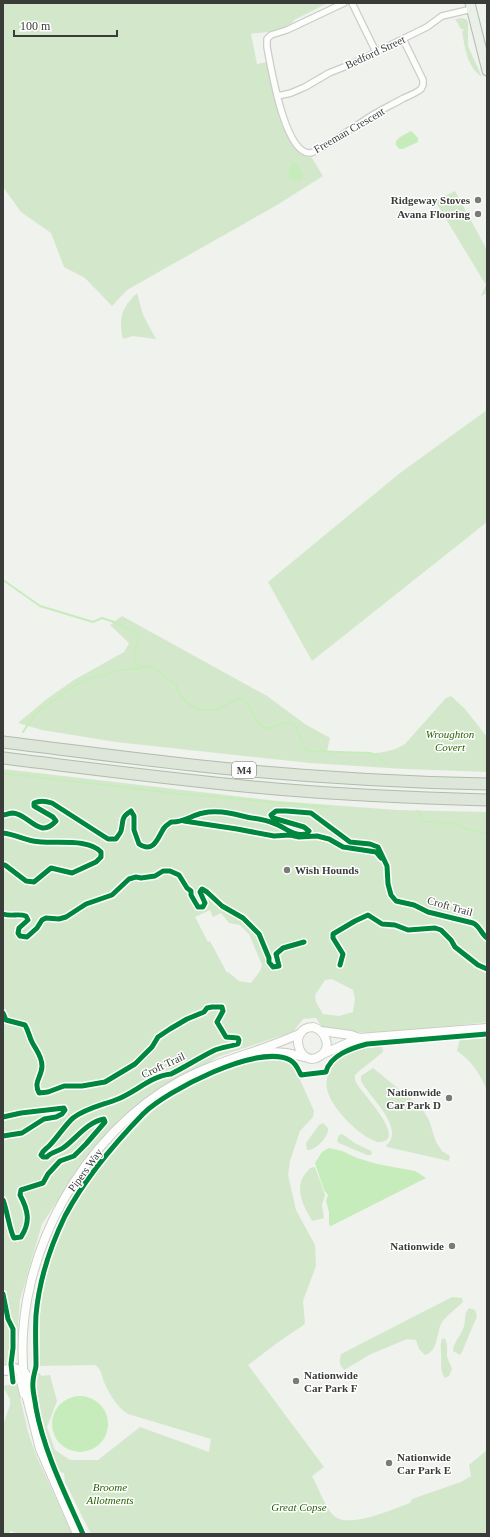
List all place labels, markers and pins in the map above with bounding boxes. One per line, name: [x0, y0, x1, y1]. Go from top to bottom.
place label: Ridgeway Stoves: [391, 194, 471, 206]
marker: Ridgeway Stoves: [473, 195, 483, 205]
place label: Avana Flooring: [397, 208, 470, 220]
marker: Avana Flooring: [473, 209, 483, 219]
place label: Wish Hounds: [295, 864, 359, 876]
marker: Wish Hounds: [282, 865, 292, 875]
place label: Nationwide Car Park D: [386, 1086, 441, 1111]
marker: Nationwide Car Park D: [444, 1093, 454, 1103]
place label: Nationwide: [390, 1240, 444, 1252]
marker: Nationwide: [447, 1241, 457, 1251]
place label: Nationwide Car Park F: [304, 1369, 358, 1394]
marker: Nationwide Car Park F: [291, 1376, 301, 1386]
place label: Nationwide Car Park E: [397, 1451, 451, 1476]
marker: Nationwide Car Park E: [384, 1458, 394, 1468]

